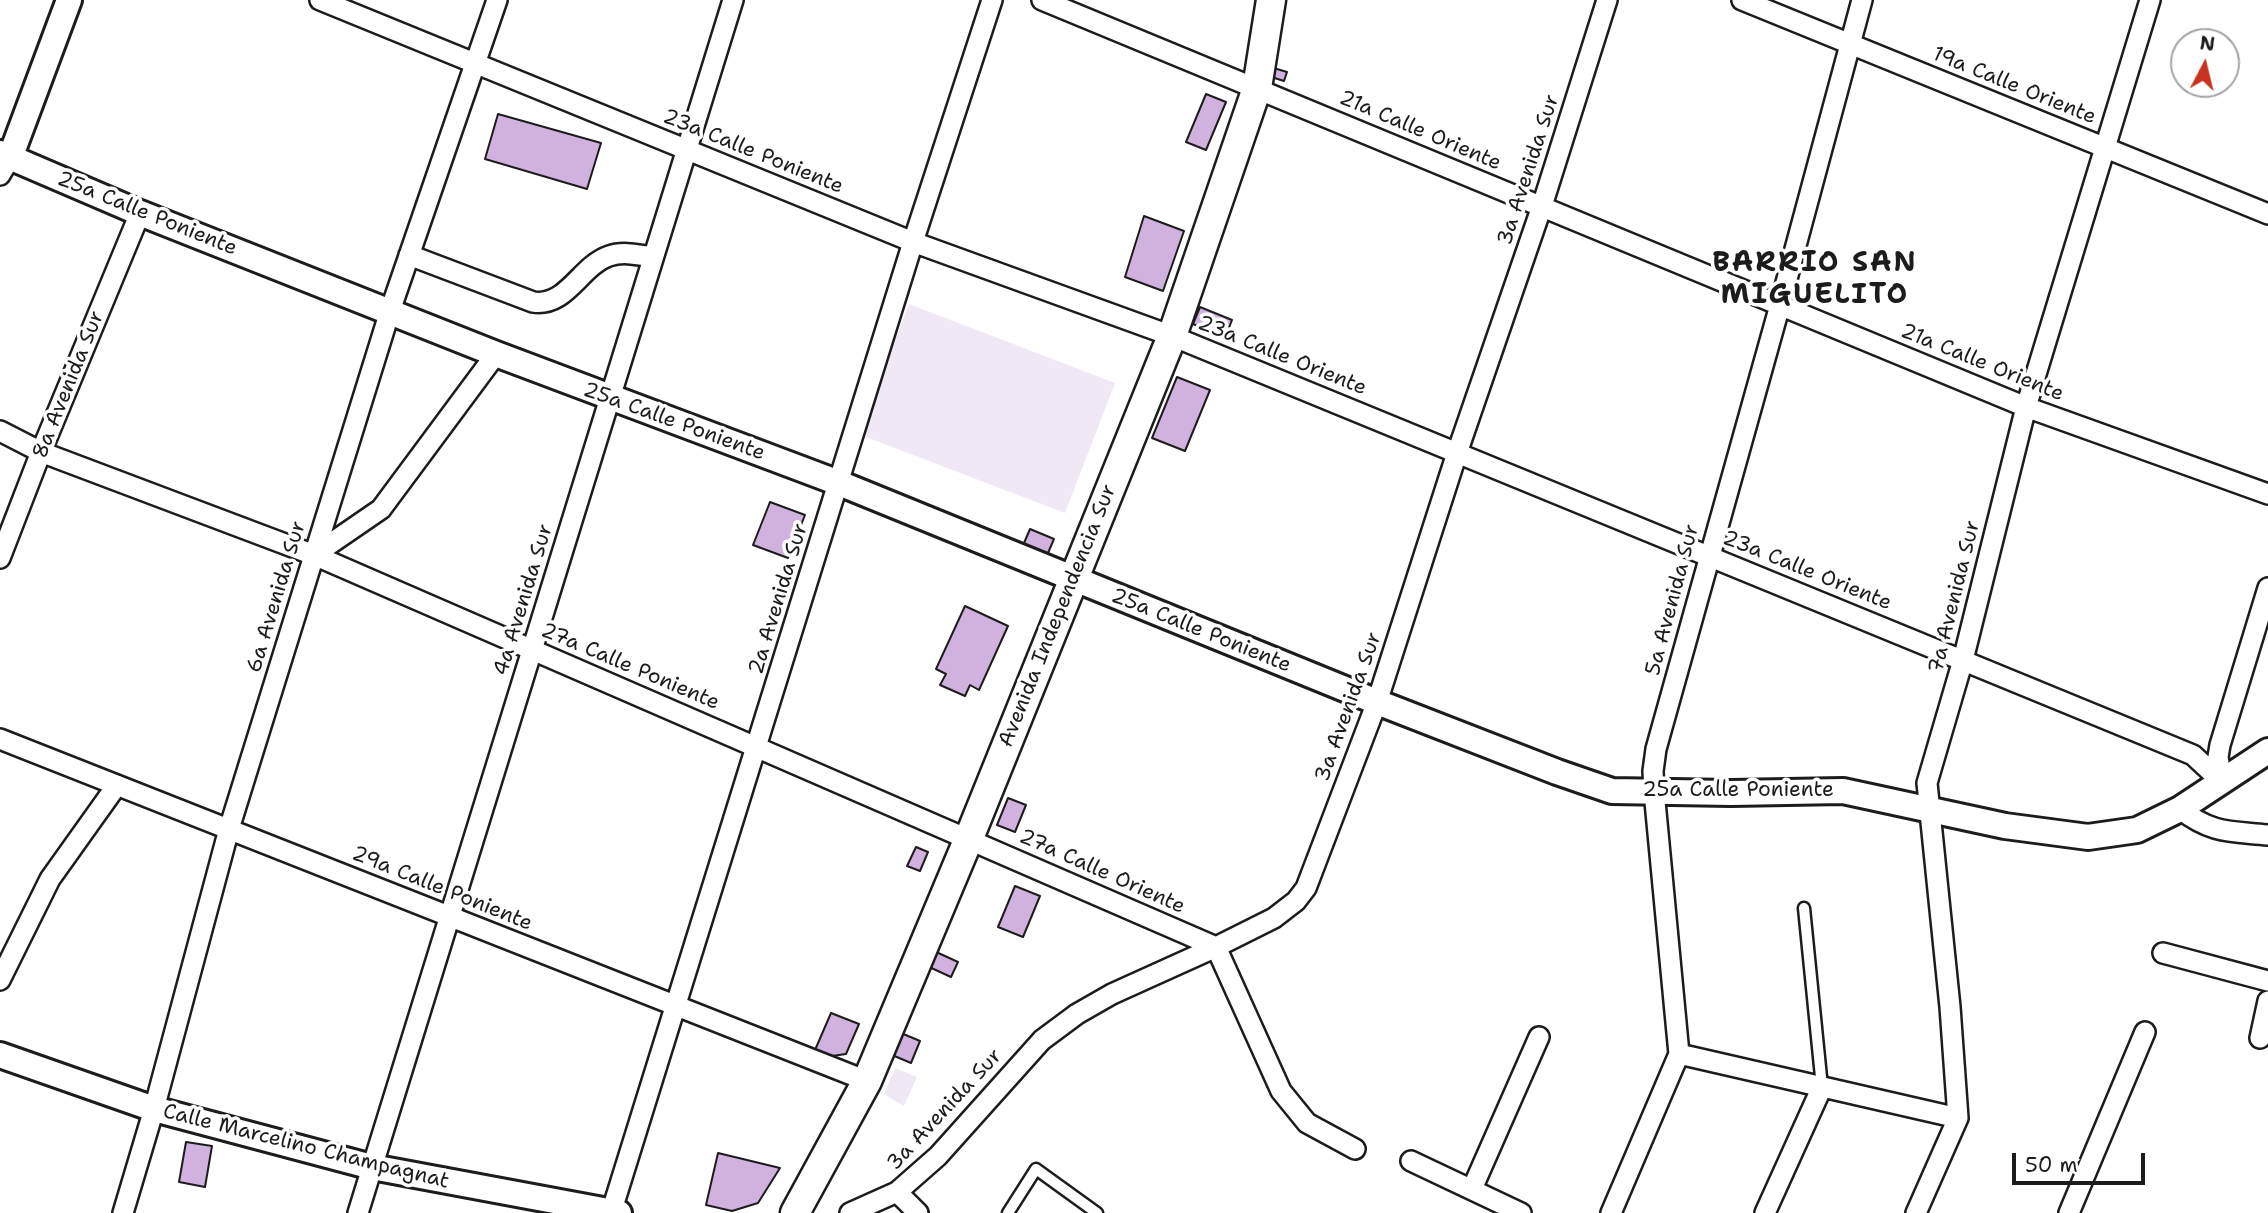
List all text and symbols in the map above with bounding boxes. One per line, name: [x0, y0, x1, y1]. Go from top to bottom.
north arrow: [2170, 28, 2240, 98]
text: N: [2198, 30, 2216, 57]
street label: 19a Calle Oriente: [1929, 42, 2099, 130]
street label: 21a Calle Oriente: [1335, 85, 1505, 177]
street label: 3a Avenida Sur: [1493, 91, 1565, 249]
street label: 23a Calle Poniente: [659, 104, 847, 200]
street label: 25a Calle Poniente: [53, 166, 241, 262]
district label: BARRIO SAN MIGUELITO: [1714, 247, 1916, 313]
street label: 8a Avenida Sur: [28, 308, 110, 462]
street label: 23a Calle Oriente: [1194, 311, 1370, 401]
street label: 21a Calle Oriente: [1897, 319, 2067, 407]
street label: 25a Calle Poniente: [580, 377, 768, 467]
street label: Avenida Independencia Sur: [994, 481, 1122, 751]
street label: 6a Avenida Sur: [242, 518, 312, 676]
street label: 7a Avenida Sur: [1924, 518, 1986, 676]
street label: 2a Avenida Sur: [744, 520, 814, 678]
street label: 4a Avenida Sur: [489, 521, 559, 679]
street label: 5a Avenida Sur: [1641, 522, 1705, 678]
street label: 23a Calle Oriente: [1719, 526, 1895, 616]
street label: 25a Calle Poniente: [1107, 583, 1295, 679]
street label: 27a Calle Poniente: [537, 618, 723, 716]
street label: 3a Avenida Sur: [1310, 629, 1388, 785]
street label: 25a Calle Poniente: [1642, 778, 1834, 804]
street label: 27a Calle Oriente: [1015, 824, 1189, 920]
street label: 29a Calle Poniente: [348, 841, 536, 937]
street label: 3a Avenida Sur: [882, 1044, 1008, 1176]
street label: Calle Marcelino Champagnat: [160, 1099, 452, 1195]
scale bar: [2016, 1140, 2149, 1184]
text: 50 m: [2025, 1151, 2078, 1179]

